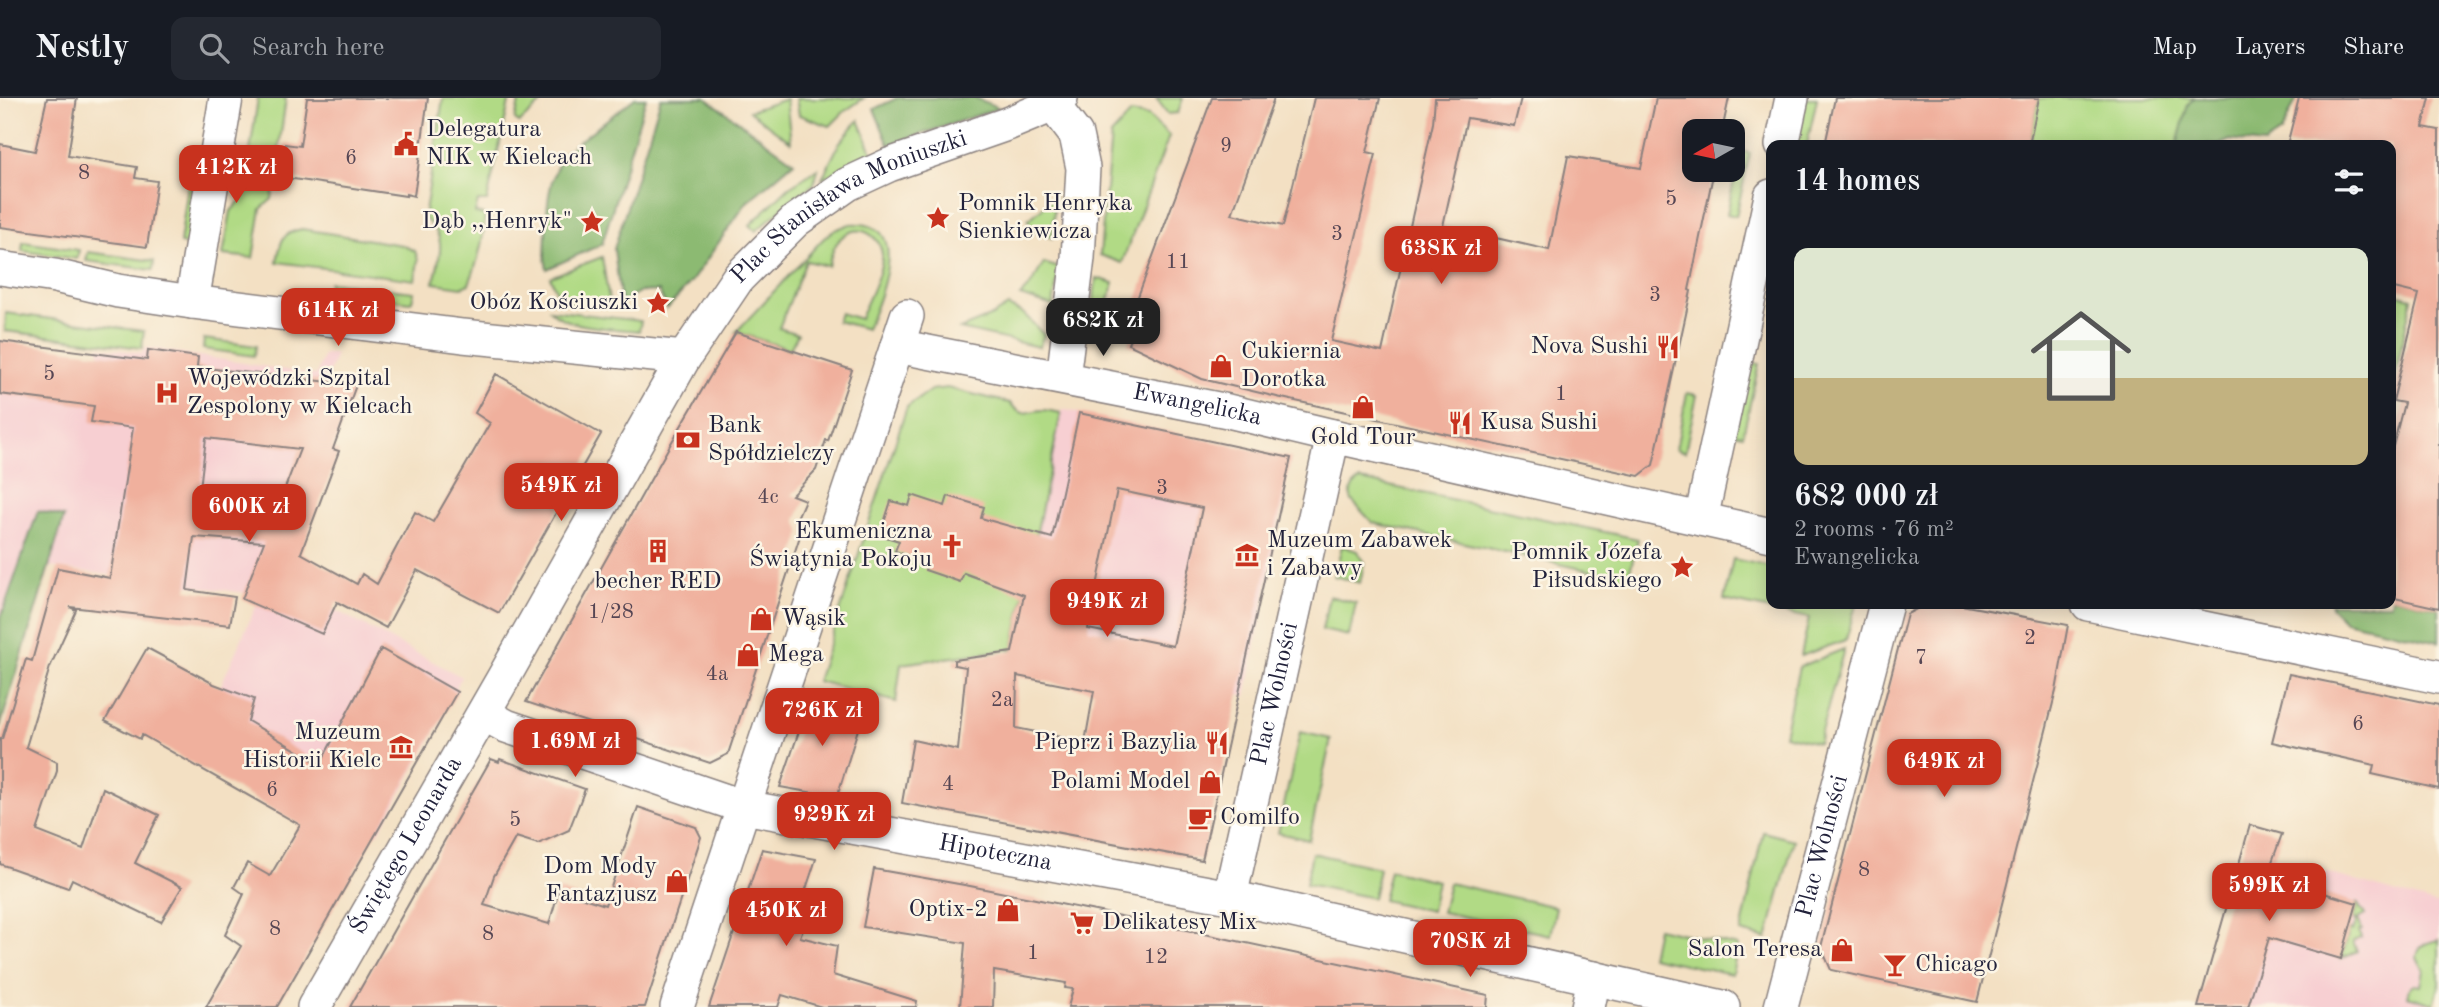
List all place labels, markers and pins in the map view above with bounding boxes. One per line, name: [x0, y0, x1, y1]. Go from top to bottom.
place label: Delegatura NIK w Kielcach: [426, 118, 592, 170]
public building icon: Delegatura NIK w Kielcach: [392, 130, 420, 158]
pin: 412K zł: [171, 146, 301, 205]
place label: Pomnik Henryka Sienkiewicza: [958, 192, 1133, 244]
place icon: Pomnik Henryka Sienkiewicza: [924, 204, 952, 232]
place icon: Dąb ,,Henryk": [578, 208, 606, 236]
place label: Dąb ,,Henryk": [422, 210, 572, 234]
pin: 638K zł: [1376, 226, 1506, 286]
pin: 614K zł: [273, 288, 403, 348]
place icon: Obóz Kościuszki: [644, 289, 672, 317]
place label: Obóz Kościuszki: [470, 291, 638, 315]
pin: 682K zł: [1038, 299, 1168, 358]
restaurant icon: Nova Sushi: [1654, 333, 1682, 361]
place label: Nova Sushi: [1530, 335, 1648, 359]
place label: Cukiernia Dorotka: [1241, 340, 1341, 392]
shop icon: Cukiernia Dorotka: [1207, 352, 1235, 380]
place label: Wojewódzki Szpital Zespolony w Kielcach: [187, 367, 413, 419]
hospital icon: Wojewódzki Szpital Zespolony w Kielcach: [153, 379, 181, 407]
shop icon: Gold Tour: [1349, 393, 1377, 421]
restaurant icon: Kusa Sushi: [1446, 409, 1474, 437]
place label: Kusa Sushi: [1480, 411, 1598, 435]
place label: Bank Spółdzielczy: [708, 414, 835, 466]
bank icon: Bank Spółdzielczy: [674, 426, 702, 454]
place label: Gold Tour: [1311, 426, 1416, 450]
pin: 549K zł: [496, 464, 626, 523]
pin: 600K zł: [184, 484, 314, 544]
place label: Ekumeniczna Świątynia Pokoju: [749, 520, 932, 572]
place label: Muzeum Zabawek i Zabawy: [1267, 529, 1452, 581]
church icon: Ekumeniczna Świątynia Pokoju: [938, 532, 966, 560]
building icon: becher RED: [644, 537, 672, 565]
museum icon: Muzeum Zabawek i Zabawy: [1233, 541, 1261, 569]
place label: Pomnik Józefa Piłsudskiego: [1511, 541, 1662, 593]
place icon: Pomnik Józefa Piłsudskiego: [1668, 553, 1696, 581]
place label: becher RED: [595, 570, 721, 594]
pin: 949K zł: [1042, 580, 1172, 639]
shop icon: Wąsik: [747, 605, 775, 633]
place label: Wąsik: [781, 607, 846, 631]
shop icon: Mega: [734, 641, 762, 669]
place label: Mega: [768, 643, 824, 667]
pin: 726K zł: [757, 688, 887, 748]
pin: 1.69M zł: [503, 720, 647, 779]
place label: Muzeum Historii Kielc: [243, 721, 381, 773]
restaurant icon: Pieprz i Bazylia: [1203, 729, 1231, 757]
place label: Pieprz i Bazylia: [1034, 731, 1197, 755]
museum icon: Muzeum Historii Kielc: [387, 733, 415, 761]
pin: 649K zł: [1879, 740, 2009, 799]
shop icon: Polami Model: [1196, 768, 1224, 796]
place label: Polami Model: [1050, 770, 1190, 794]
pin: 929K zł: [769, 792, 899, 852]
cafe icon: Comilfo: [1186, 804, 1214, 832]
place label: Comilfo: [1220, 806, 1300, 830]
place label: Dom Mody Fantazjusz: [543, 855, 657, 907]
pin: 599K zł: [2204, 864, 2334, 923]
shop icon: Dom Mody Fantazjusz: [663, 867, 691, 895]
pin: 450K zł: [721, 888, 851, 948]
shop icon: Optix-2: [994, 896, 1022, 924]
place label: Optix-2: [909, 898, 988, 922]
supermarket icon: Delikatesy Mix: [1068, 909, 1096, 937]
place label: Delikatesy Mix: [1102, 911, 1257, 935]
pin: 708K zł: [1405, 920, 1535, 979]
shop icon: Salon Teresa: [1828, 936, 1856, 964]
place label: Salon Teresa: [1688, 938, 1822, 962]
bar icon: Chicago: [1881, 951, 1909, 979]
place label: Chicago: [1915, 953, 1998, 977]

